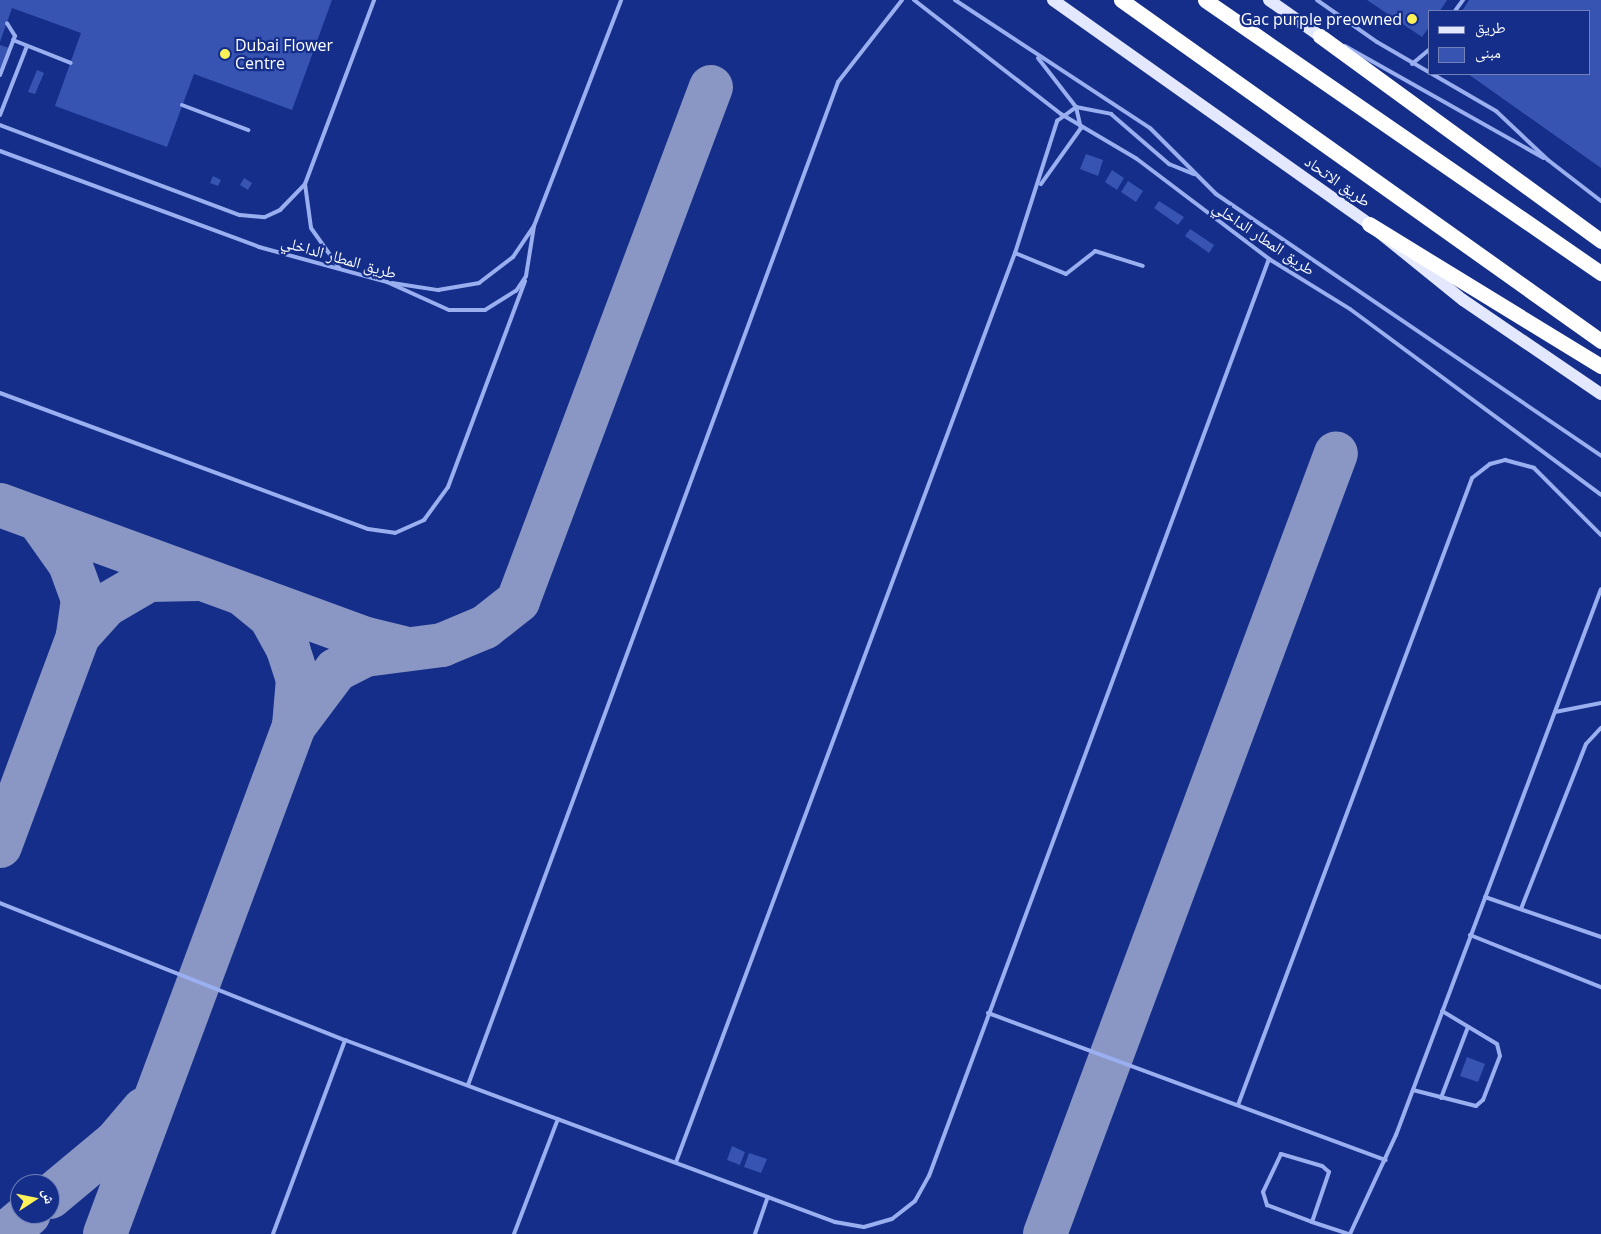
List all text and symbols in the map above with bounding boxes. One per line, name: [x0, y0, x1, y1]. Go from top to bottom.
place label: Gac purple preowned: [1241, 9, 1402, 29]
legend: [1428, 10, 1591, 75]
marker: Gac purple preowned: [1406, 13, 1418, 25]
text: طريق: [1475, 17, 1506, 37]
place label: Dubai Flower Centre: [235, 35, 333, 73]
text: مبنى: [1475, 42, 1501, 62]
marker: Dubai Flower Centre: [219, 48, 231, 60]
street label: طريق الاتحاد: [1301, 151, 1375, 211]
street label: طريق المطار الداخلي: [1209, 197, 1319, 279]
street label: طريق المطار الداخلي: [279, 231, 399, 283]
north arrow: [10, 1174, 60, 1224]
text: ش: [38, 1187, 60, 1205]

